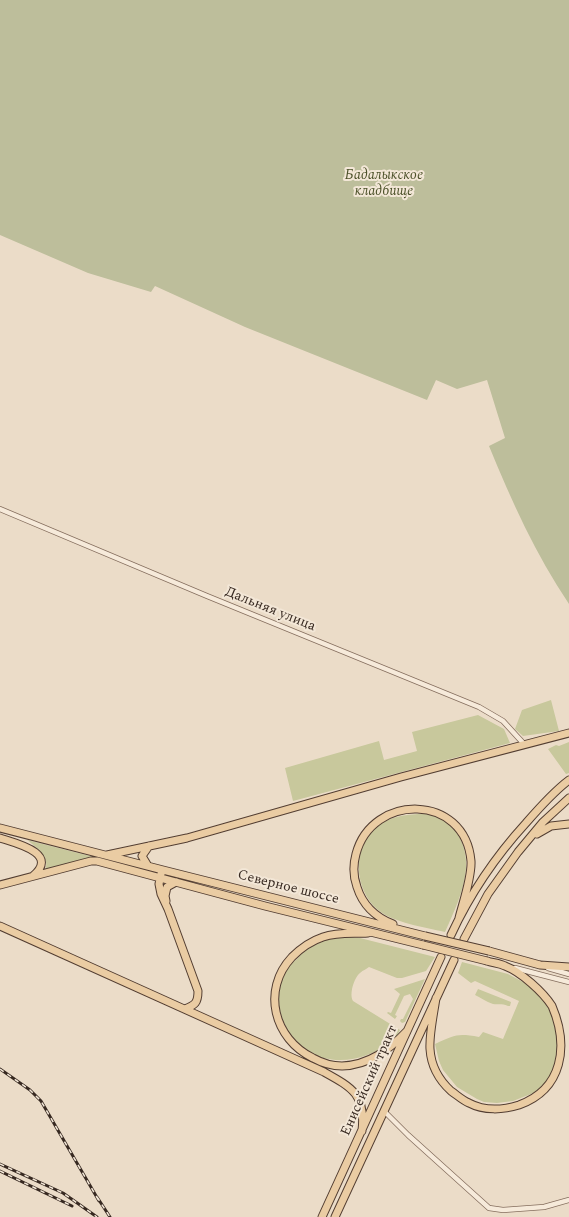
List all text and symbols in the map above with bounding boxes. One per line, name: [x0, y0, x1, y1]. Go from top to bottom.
park label: Бадалыкское кладбище: [345, 168, 423, 200]
street label: Дальняя улица: [222, 584, 318, 636]
street label: Северное шоссе: [236, 867, 340, 909]
street label: Енисейский тракт: [338, 1023, 402, 1139]

